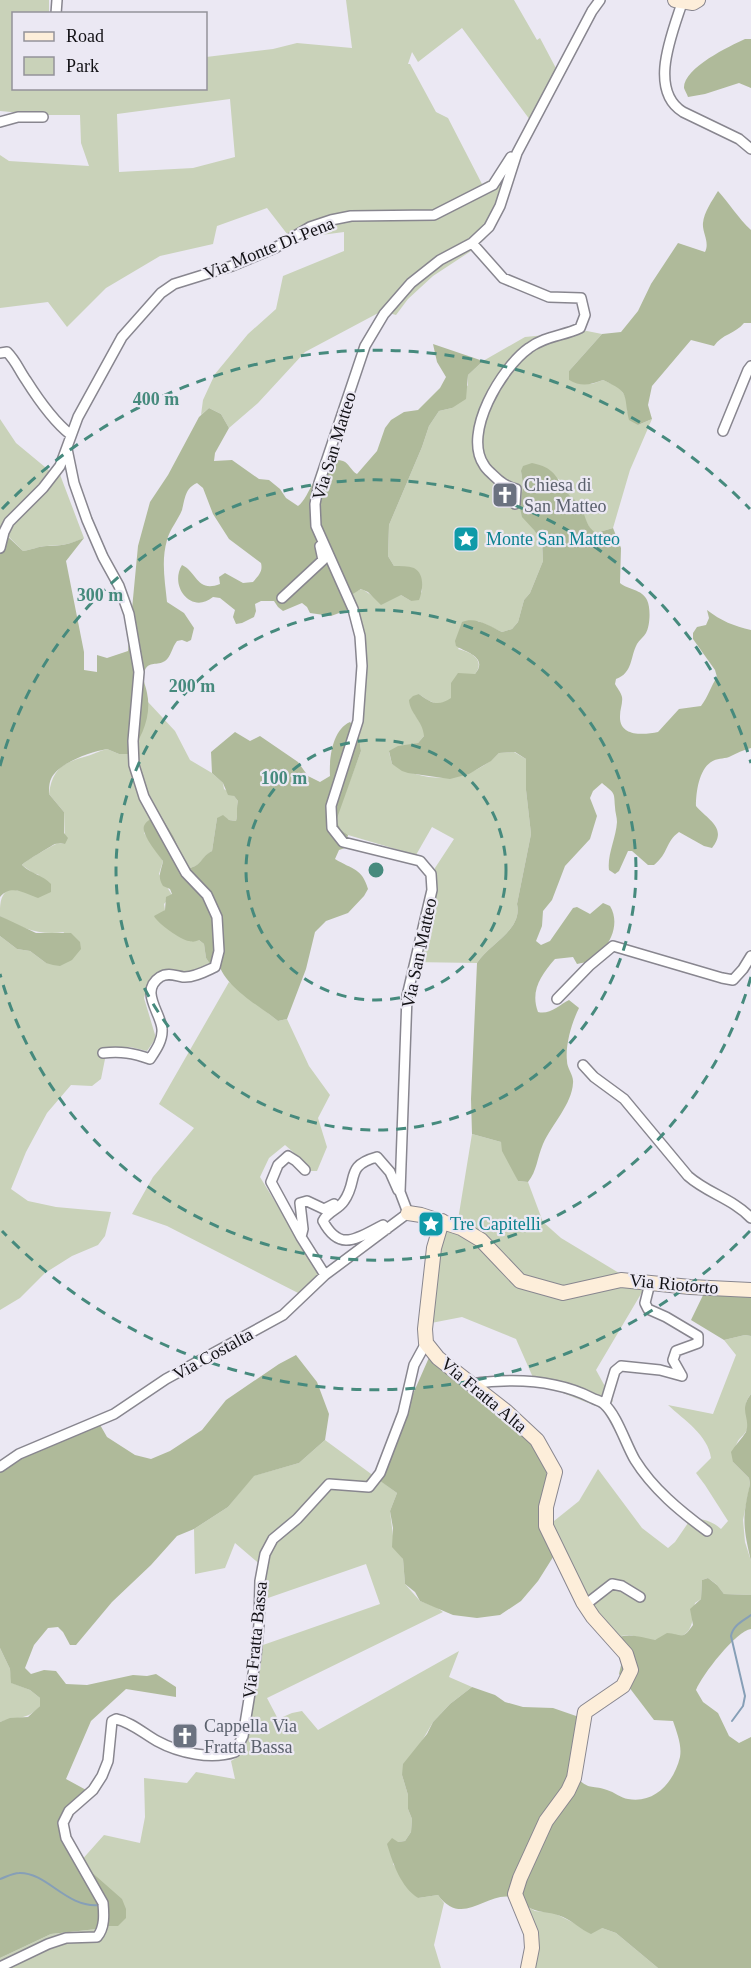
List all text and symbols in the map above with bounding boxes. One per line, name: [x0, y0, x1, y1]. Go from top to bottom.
legend: [12, 12, 207, 90]
text: Road: [66, 26, 104, 46]
text: Park: [66, 56, 99, 76]
street label: Via Monte Di Pena: [201, 213, 337, 283]
text: 400 m: [133, 389, 179, 409]
street label: Via San Matteo: [308, 390, 360, 502]
place label: Chiesa di San Matteo: [524, 475, 607, 516]
church icon: Chiesa di San Matteo: [490, 480, 520, 510]
place icon: Monte San Matteo: [451, 524, 481, 554]
place label: Monte San Matteo: [486, 529, 620, 549]
text: 300 m: [77, 585, 123, 605]
text: 200 m: [169, 676, 215, 696]
text: 100 m: [261, 768, 307, 788]
centre of rings: [366, 860, 386, 880]
street label: Via San Matteo: [398, 896, 440, 1010]
place icon: Tre Capitelli: [416, 1209, 446, 1239]
place label: Tre Capitelli: [450, 1214, 541, 1234]
street label: Via Riotorto: [629, 1270, 719, 1298]
street label: Via Costalta: [169, 1324, 257, 1384]
street label: Via Fratta Alta: [437, 1353, 531, 1437]
street label: Via Fratta Bassa: [239, 1580, 271, 1700]
place label: Cappella Via Fratta Bassa: [204, 1716, 297, 1757]
church icon: Cappella Via Fratta Bassa: [170, 1721, 200, 1751]

